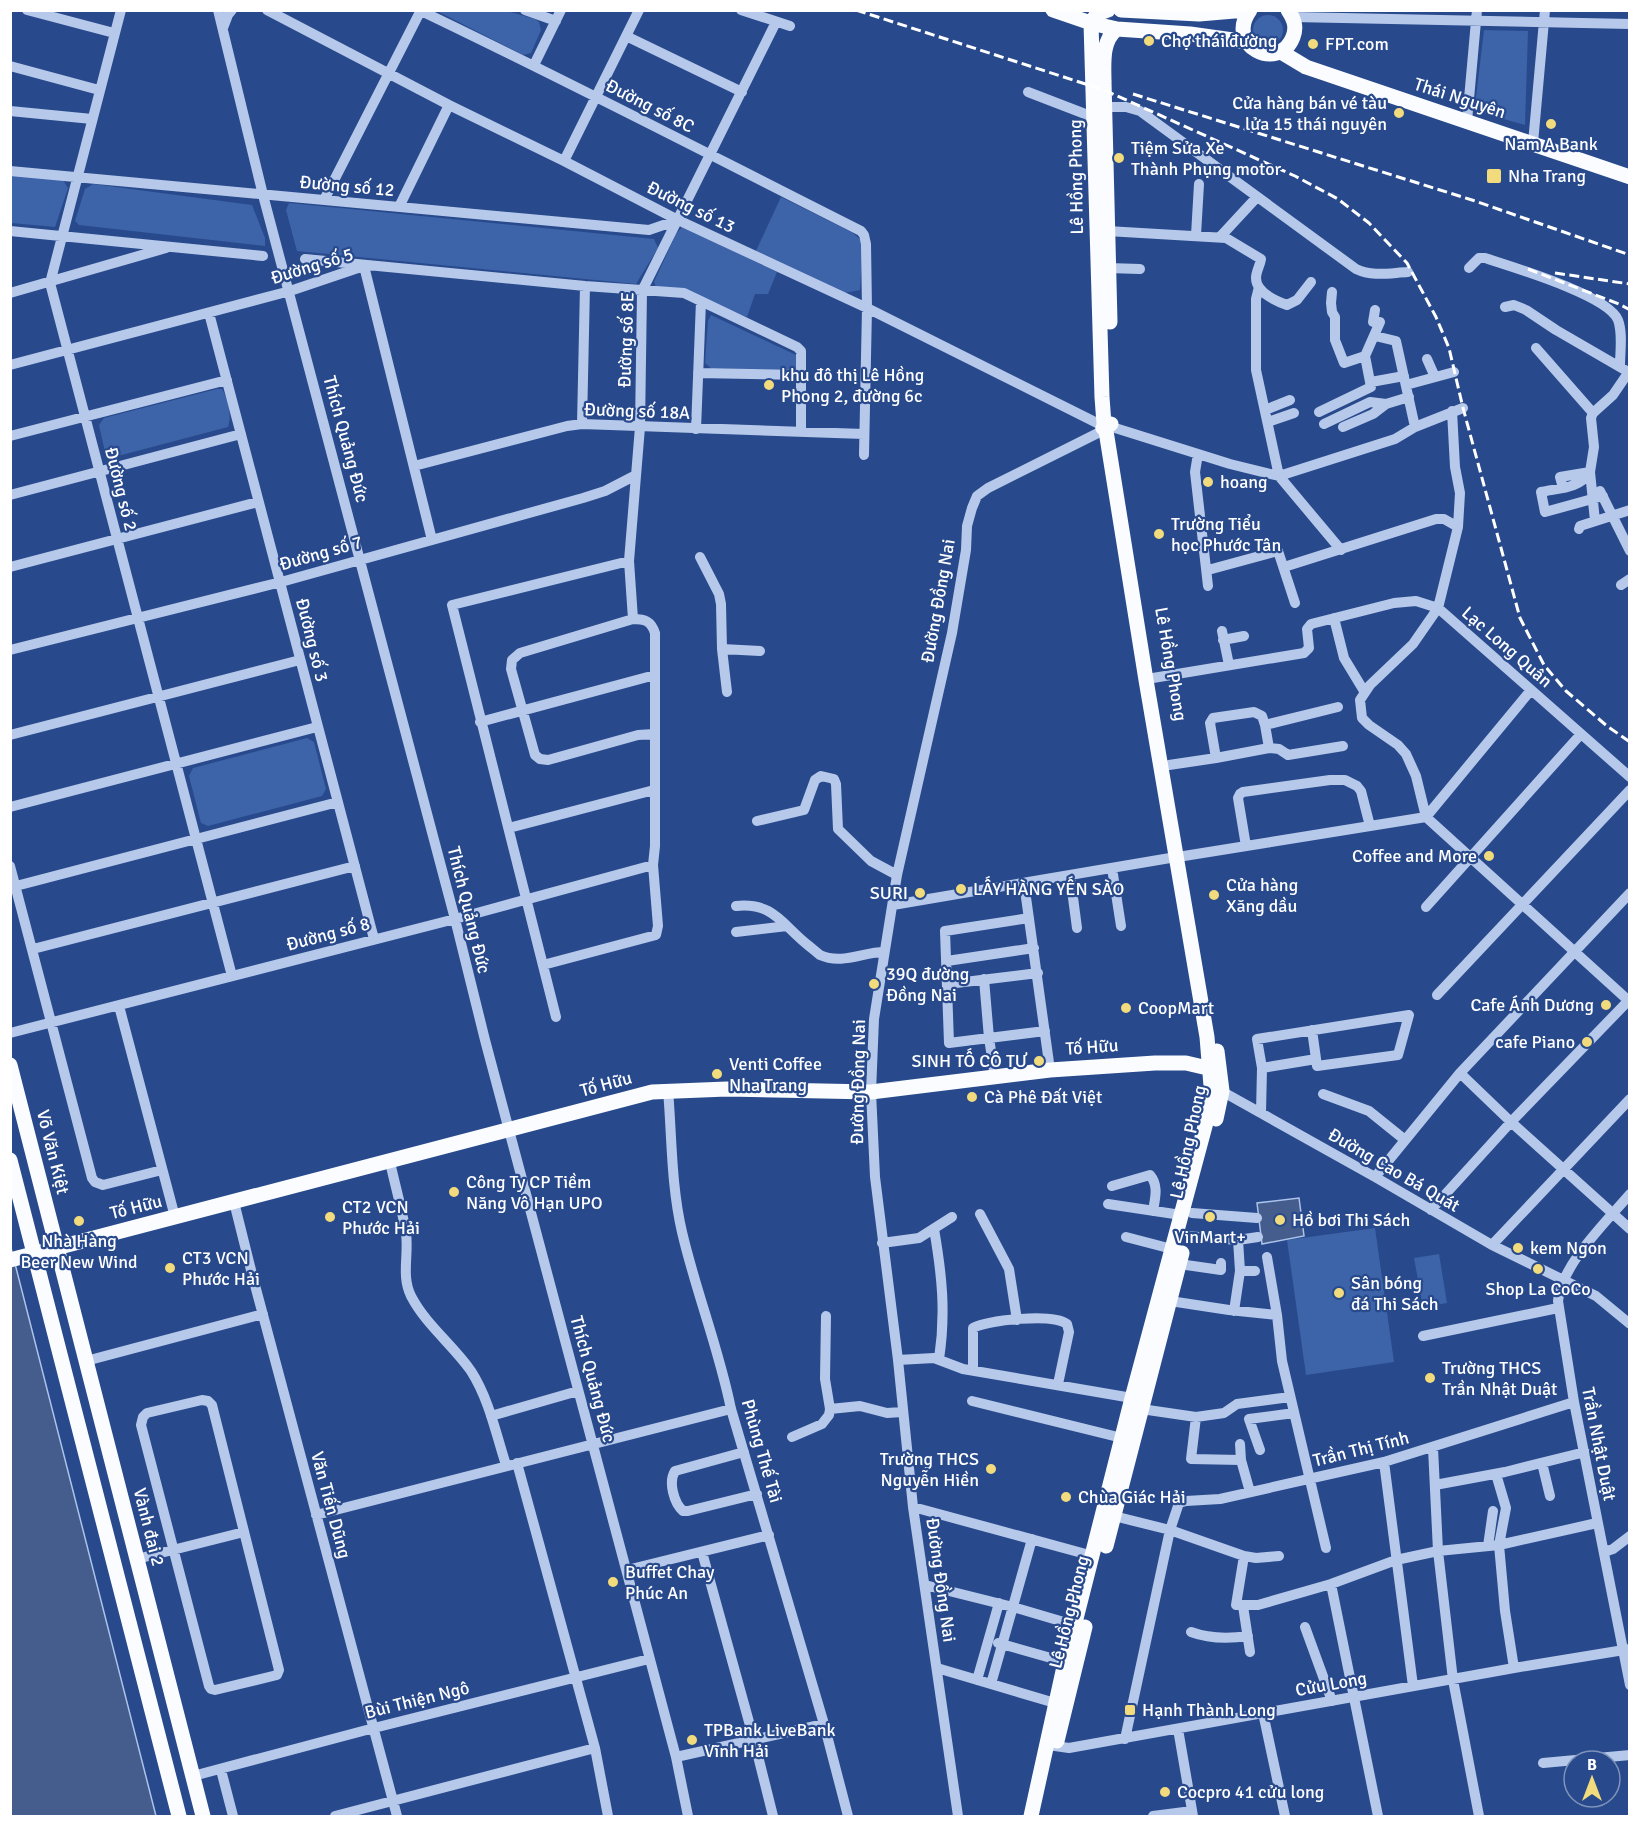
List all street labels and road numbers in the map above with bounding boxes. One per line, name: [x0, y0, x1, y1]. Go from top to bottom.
street label: Thái Nguyên: [1411, 73, 1509, 123]
street label: Đường số 8C: [602, 74, 698, 138]
street label: Lê Hồng Phong: [1064, 119, 1088, 235]
street label: Đường số 12: [299, 171, 395, 201]
street label: Đường số 13: [643, 176, 739, 238]
street label: Đường số 5: [268, 243, 356, 289]
street label: Đường số 8E: [613, 292, 639, 388]
street label: Thích Quảng Đức: [319, 373, 373, 505]
street label: Đường số 18A: [584, 398, 690, 424]
street label: Đường số 2: [100, 445, 142, 533]
street label: Đường số 7: [277, 531, 365, 575]
street label: Đường Đồng Nai: [916, 537, 960, 665]
street label: Đường số 3: [291, 596, 333, 684]
street label: Lạc Long Quân: [1457, 602, 1557, 692]
street label: Lê Hồng Phong: [1150, 605, 1192, 723]
street label: Thích Quảng Đức: [443, 844, 495, 976]
street label: Đường số 8: [284, 912, 372, 956]
street label: Đường Đồng Nai: [846, 1019, 870, 1145]
street label: Tố Hữu: [1065, 1034, 1119, 1060]
street label: Tố Hữu: [578, 1067, 634, 1101]
street label: Lê Hồng Phong: [1165, 1083, 1211, 1201]
street label: Võ Văn Kiệt: [32, 1107, 74, 1197]
street label: Đường Cao Bá Quát: [1324, 1123, 1464, 1217]
street label: Tố Hữu: [108, 1190, 164, 1224]
street label: Thích Quảng Đức: [566, 1313, 620, 1445]
street label: Trần Nhật Duật: [1577, 1385, 1621, 1503]
street label: Phùng Thế Tài: [737, 1397, 787, 1505]
street label: Trần Thị Tính: [1311, 1426, 1411, 1472]
street label: Văn Tiến Dũng: [306, 1449, 356, 1561]
street label: Vành đai 2: [129, 1486, 169, 1568]
street label: Đường Đồng Nai: [921, 1516, 961, 1644]
street label: Lê Hồng Phong: [1044, 1553, 1094, 1671]
street label: Cửu Long: [1293, 1667, 1369, 1701]
street label: Bùi Thiện Ngô: [362, 1676, 472, 1724]

